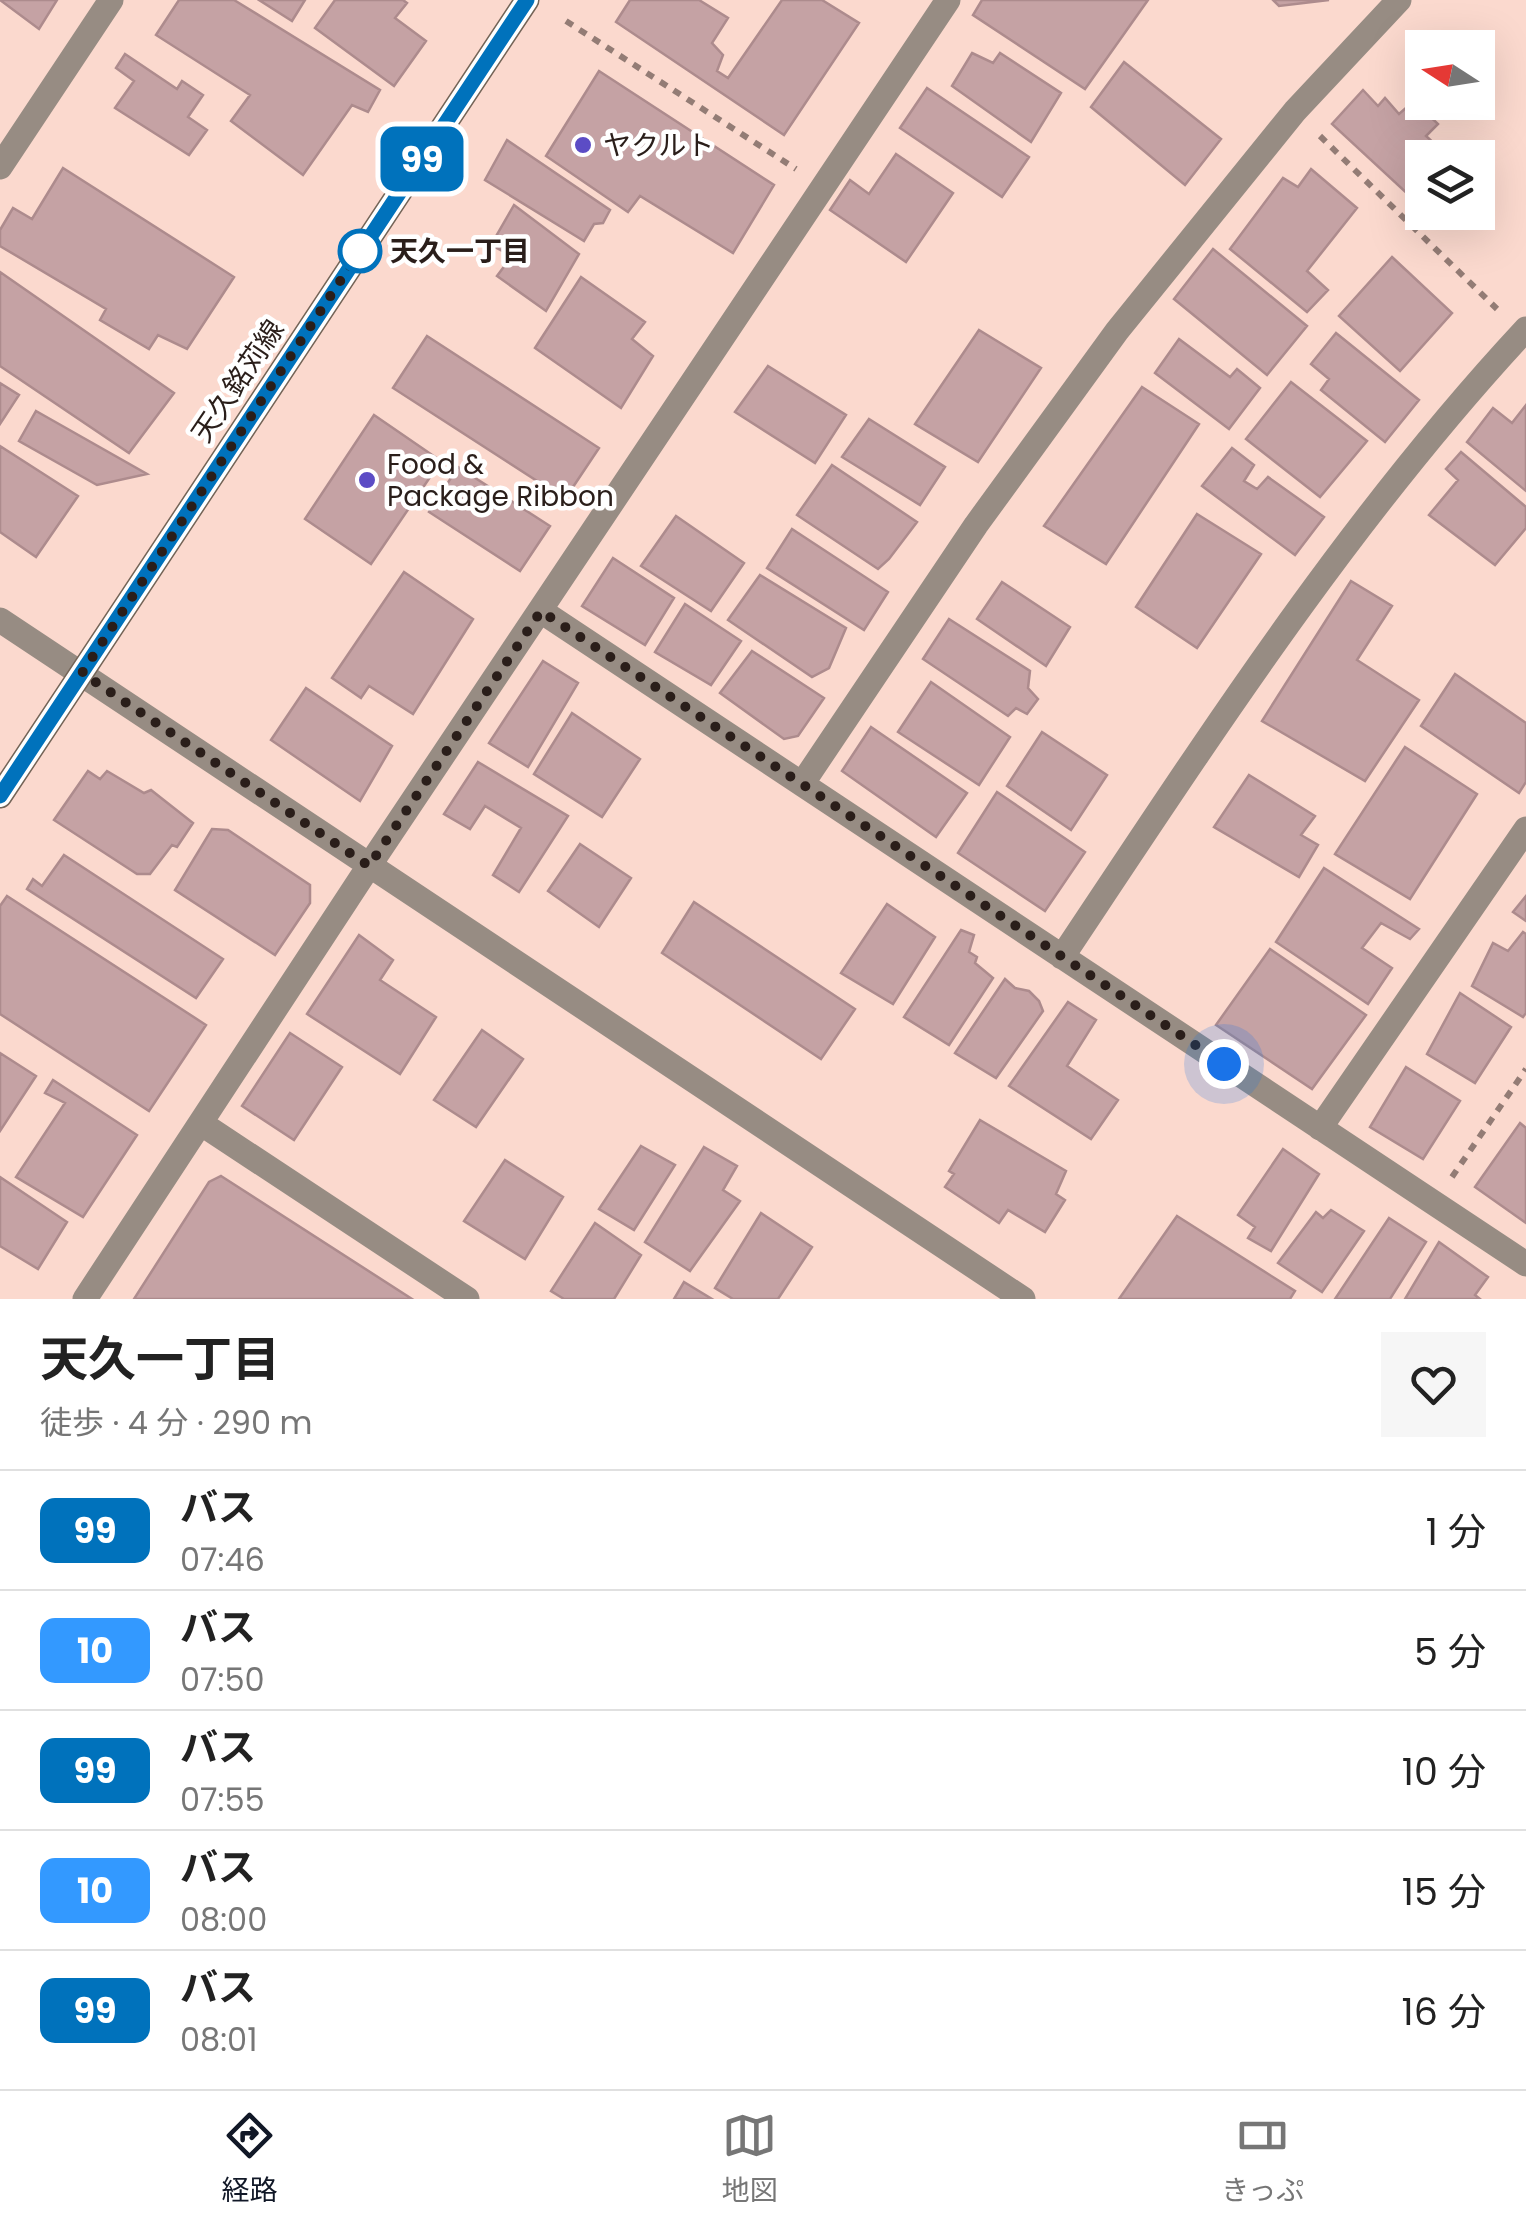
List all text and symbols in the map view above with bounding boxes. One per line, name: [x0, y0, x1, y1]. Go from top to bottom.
north arrow: [1405, 30, 1495, 120]
map controls: [1405, 30, 1495, 230]
line badge: 99: [377, 126, 467, 192]
place label: ヤクルト: [603, 126, 714, 165]
marker: ヤクルト: [572, 134, 594, 156]
text: 99: [400, 135, 444, 184]
button: layers: [1405, 140, 1495, 230]
marker: 天久一丁目: [339, 230, 381, 272]
place label: 天久一丁目: [390, 232, 530, 271]
street label: 天久銘苅線: [183, 312, 293, 450]
place label: Food & Package Ribbon: [387, 445, 614, 516]
marker: Food & Package Ribbon: [356, 469, 378, 491]
your location: [1199, 1039, 1249, 1089]
text: 天久一丁目: [40, 1326, 280, 1393]
button: heart: [1381, 1332, 1486, 1437]
text: 徒歩 · 4 分 · 290 m: [40, 1400, 313, 1445]
text: バス: [180, 1481, 256, 1534]
text: 1 分: [1426, 1505, 1486, 1558]
text: 99: [73, 1506, 117, 1555]
text: 07:46: [180, 1537, 265, 1582]
text: バス: [180, 1601, 256, 1654]
text: 5 分: [1414, 1625, 1486, 1678]
text: 10: [77, 1626, 113, 1675]
text: 07:50: [180, 1657, 265, 1702]
text: バス: [180, 1721, 256, 1774]
text: 10 分: [1402, 1745, 1486, 1798]
text: 99: [73, 1746, 117, 1795]
text: 07:55: [180, 1777, 265, 1822]
text: バス: [180, 1841, 256, 1894]
text: 15 分: [1402, 1865, 1486, 1918]
text: 10: [77, 1866, 113, 1915]
text: 08:00: [180, 1897, 267, 1942]
text: バス: [180, 1961, 256, 2014]
text: 16 分: [1402, 1985, 1486, 2038]
text: 99: [73, 1986, 117, 2035]
text: 08:01: [180, 2017, 257, 2062]
tab: 経路: [222, 2108, 278, 2212]
tab: 地図: [722, 2108, 778, 2212]
tab: きっぷ: [1221, 2108, 1304, 2212]

